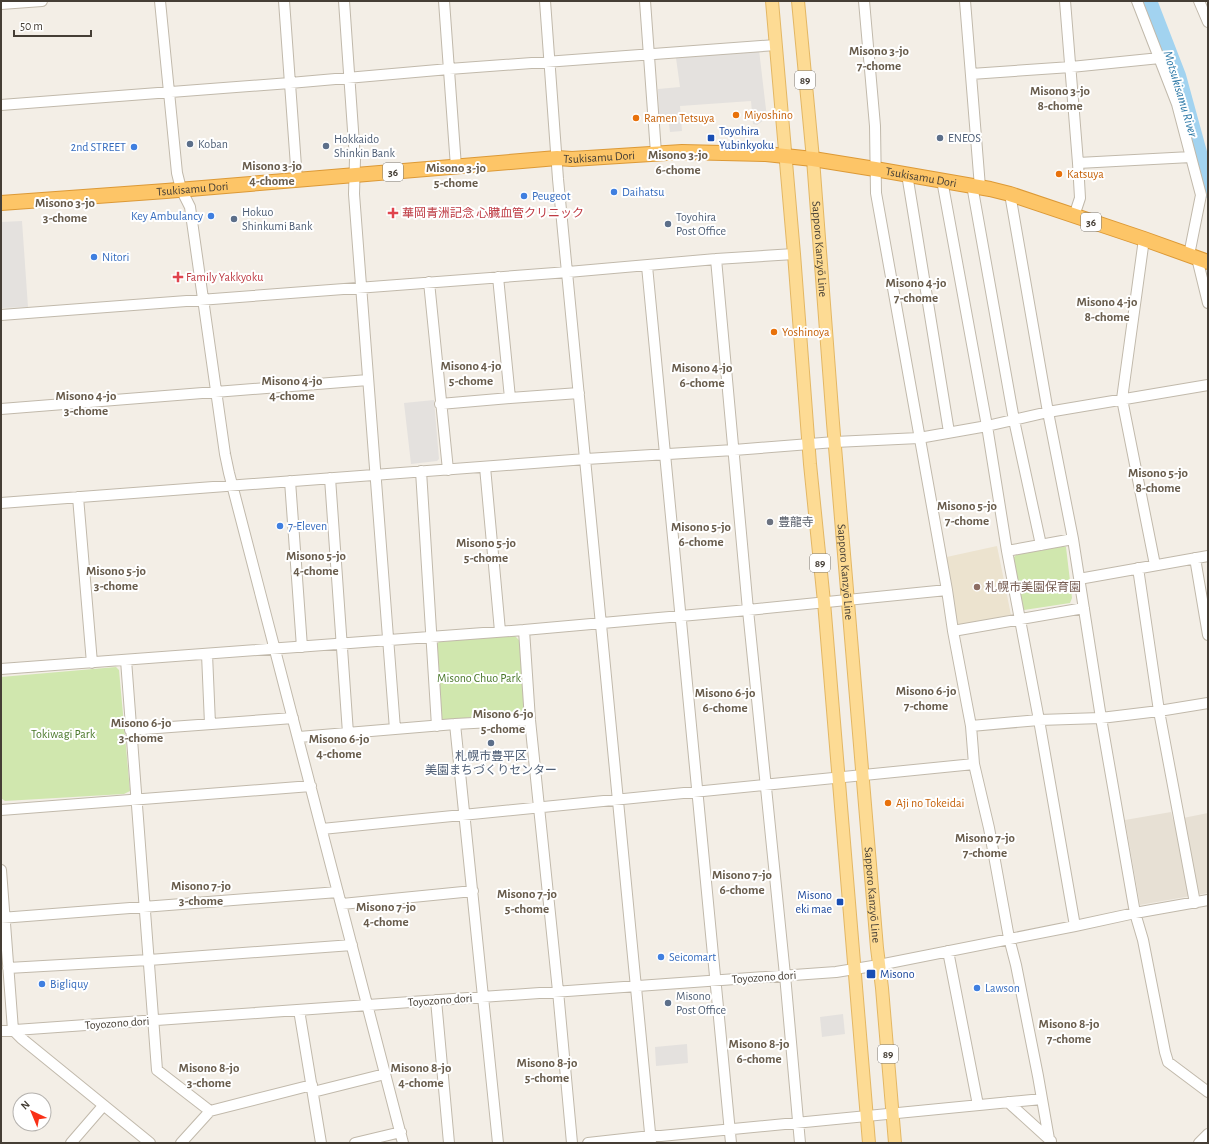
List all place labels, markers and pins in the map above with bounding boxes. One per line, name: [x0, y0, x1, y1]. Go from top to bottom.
place label: Miyoshino: [744, 109, 793, 122]
marker: Miyoshino: [731, 110, 741, 120]
place label: Ramen Tetsuya: [644, 112, 715, 125]
marker: Ramen Tetsuya: [631, 113, 641, 123]
place label: Toyohira Yubinkyoku: [719, 125, 774, 152]
place label: ENEOS: [948, 132, 981, 144]
place label: Hokkaido Shinkin Bank: [334, 133, 395, 159]
marker: Toyohira Yubinkyoku: [706, 133, 716, 143]
marker: ENEOS: [935, 133, 945, 143]
place label: Koban: [198, 138, 228, 150]
marker: Koban: [185, 139, 195, 149]
place label: 2nd STREET: [71, 141, 126, 153]
marker: Hokkaido Shinkin Bank: [321, 141, 331, 151]
marker: 2nd STREET: [129, 142, 139, 152]
place label: Katsuya: [1067, 168, 1104, 181]
marker: Katsuya: [1054, 169, 1064, 179]
place label: Daihatsu: [622, 186, 664, 198]
marker: Daihatsu: [609, 187, 619, 197]
place label: Peugeot: [532, 190, 571, 202]
marker: Peugeot: [519, 191, 529, 201]
place label: Hokuo Shinkumi Bank: [242, 206, 313, 232]
place label: 華岡青洲記念 心臓血管クリニック: [402, 206, 584, 219]
marker: 華岡青洲記念 心臓血管クリニック: [387, 207, 399, 219]
place label: Key Ambulancy: [131, 210, 203, 223]
marker: Key Ambulancy: [206, 211, 216, 221]
place label: Toyohira Post Office: [676, 211, 726, 237]
marker: Hokuo Shinkumi Bank: [229, 214, 239, 224]
marker: Toyohira Post Office: [663, 219, 673, 229]
place label: Nitori: [102, 251, 129, 263]
marker: Nitori: [89, 252, 99, 262]
place label: Family Yakkyoku: [186, 271, 263, 284]
marker: Family Yakkyoku: [173, 272, 183, 282]
place label: Yoshinoya: [782, 326, 830, 339]
marker: Yoshinoya: [769, 327, 779, 337]
place label: 豊龍寺: [778, 516, 814, 528]
marker: 豊龍寺: [765, 517, 775, 527]
place label: 7-Eleven: [288, 520, 327, 532]
marker: 7-Eleven: [275, 521, 285, 531]
place label: 札幌市美園保育園: [985, 580, 1081, 593]
marker: 札幌市美園保育園: [972, 582, 982, 592]
marker: 札幌市豊平区 美園まちづくりセンター: [486, 738, 496, 748]
place label: 札幌市豊平区 美園まちづくりセンター: [425, 750, 557, 776]
place label: Aji no Tokeidai: [896, 797, 964, 810]
marker: Aji no Tokeidai: [883, 798, 893, 808]
place label: Misono eki mae: [795, 889, 832, 915]
marker: Misono eki mae: [835, 897, 845, 907]
place label: Seicomart: [669, 951, 716, 963]
marker: Seicomart: [656, 952, 666, 962]
marker: Misono: [865, 968, 877, 980]
place label: Misono: [880, 968, 915, 980]
place label: Bigliquy: [50, 978, 88, 991]
marker: Bigliquy: [37, 979, 47, 989]
place label: Lawson: [985, 982, 1020, 994]
marker: Lawson: [972, 983, 982, 993]
place label: Misono Post Office: [676, 990, 726, 1016]
marker: Misono Post Office: [663, 998, 673, 1008]

